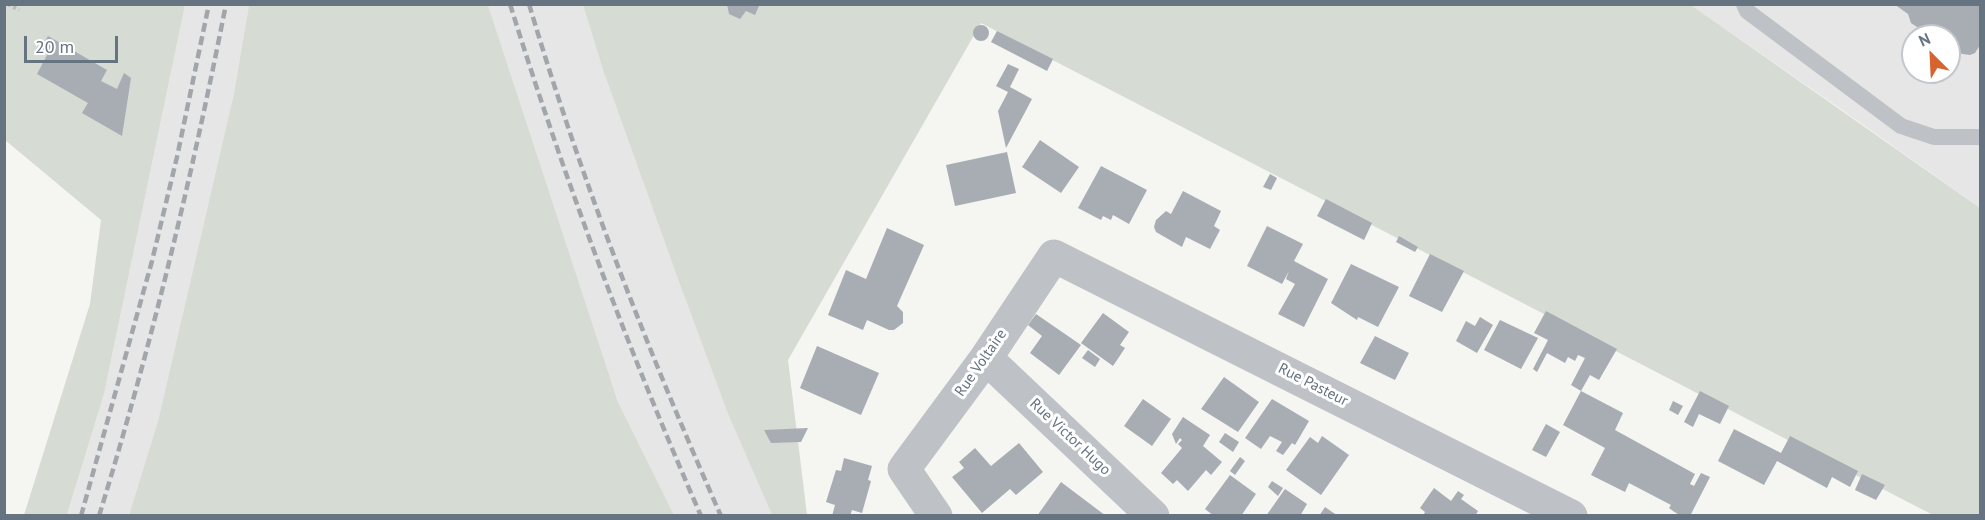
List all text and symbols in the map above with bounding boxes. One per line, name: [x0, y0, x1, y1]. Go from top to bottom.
scale bar: [27, 24, 122, 62]
north arrow: [1901, 24, 1961, 84]
text: N: [1916, 28, 1933, 51]
text: 20 m: [35, 35, 74, 58]
street label: Rue Voltaire: [951, 326, 1011, 400]
street label: Rue Pasteur: [1275, 360, 1351, 410]
street label: Rue Victor Hugo: [1026, 395, 1114, 479]

